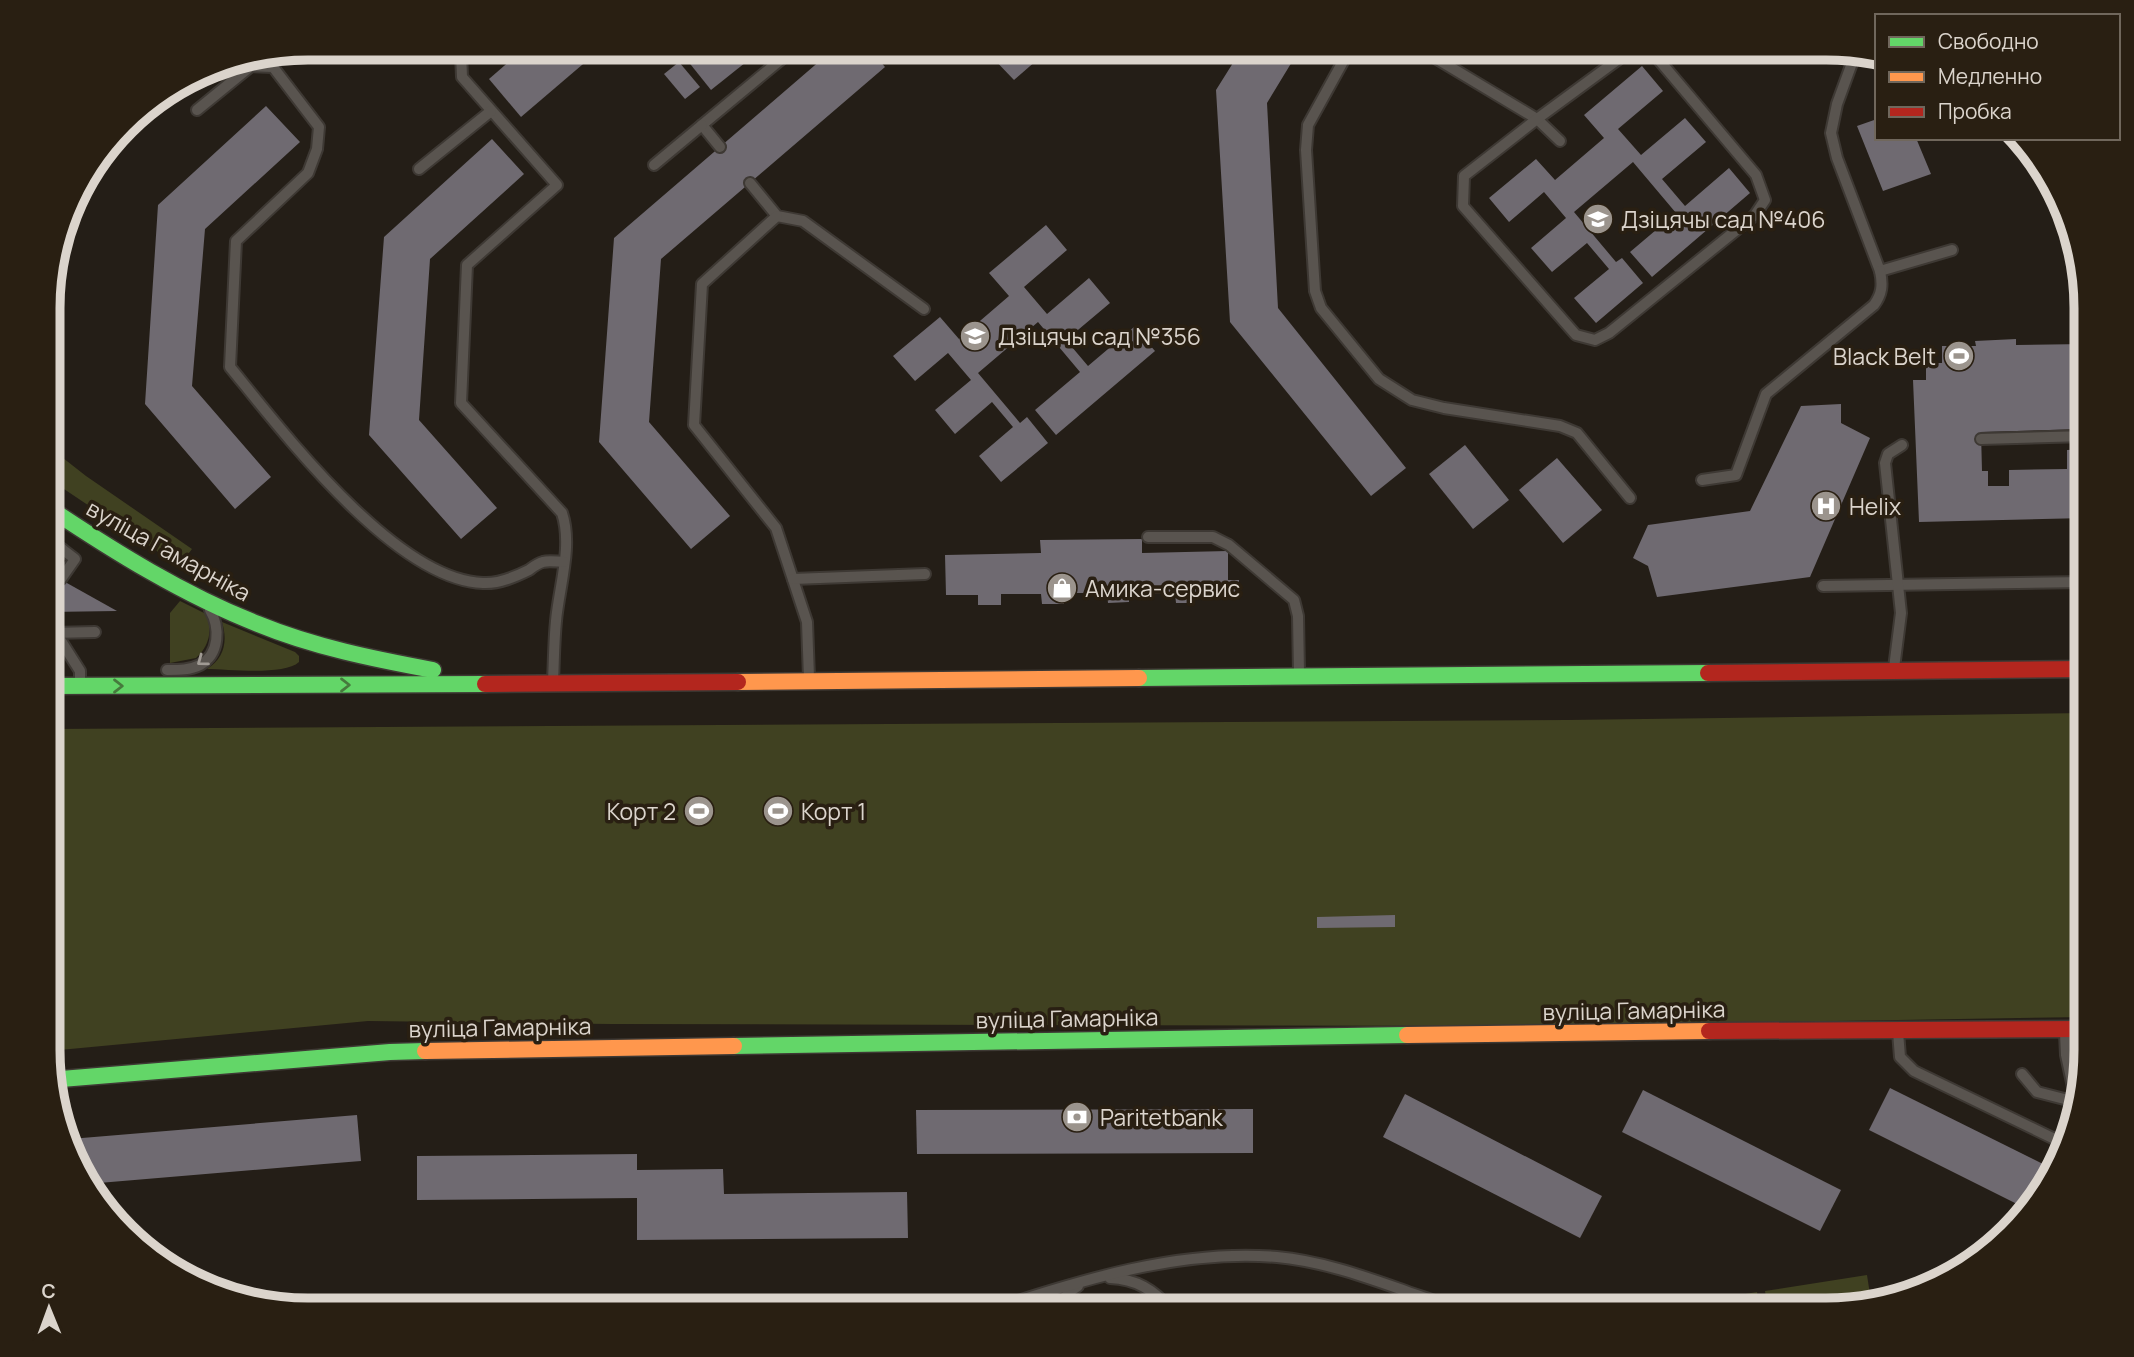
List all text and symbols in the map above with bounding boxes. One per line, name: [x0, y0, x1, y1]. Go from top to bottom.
legend: [1875, 14, 2120, 140]
text: Свободно: [1938, 27, 2039, 55]
text: Медленно: [1938, 62, 2042, 90]
text: Пробка: [1938, 97, 2012, 125]
school or university icon: Дзіцячы сад №406: [1581, 202, 1615, 236]
place label: Дзіцячы сад №406: [1621, 203, 1826, 235]
school or university icon: Дзіцячы сад №356: [958, 319, 992, 353]
place label: Дзіцячы сад №356: [998, 320, 1201, 352]
sports icon: Black Belt: [1942, 339, 1976, 373]
place label: Black Belt: [1833, 340, 1936, 372]
hospital icon: Helix: [1809, 489, 1843, 523]
place label: Helix: [1849, 490, 1901, 522]
street label: вуліца Гамарніка: [81, 492, 257, 608]
shop icon: Амика-сервис: [1045, 571, 1079, 605]
place label: Амика-сервис: [1085, 572, 1240, 604]
one-way arrow: [197, 653, 209, 665]
one-way arrow: [340, 677, 351, 693]
one-way arrow: [113, 678, 123, 694]
sports icon: Корт 2: [682, 794, 716, 828]
sports icon: Корт 1: [761, 794, 795, 828]
place label: Корт 2: [607, 795, 676, 827]
place label: Корт 1: [801, 795, 866, 827]
street label: вуліца Гамарніка: [1542, 992, 1726, 1028]
street label: вуліца Гамарніка: [975, 1000, 1159, 1036]
street label: вуліца Гамарніка: [408, 1009, 592, 1045]
bank icon: Paritetbank: [1060, 1100, 1094, 1134]
place label: Paritetbank: [1100, 1101, 1223, 1133]
north arrow: [14, 1273, 84, 1343]
text: С: [41, 1278, 56, 1304]

